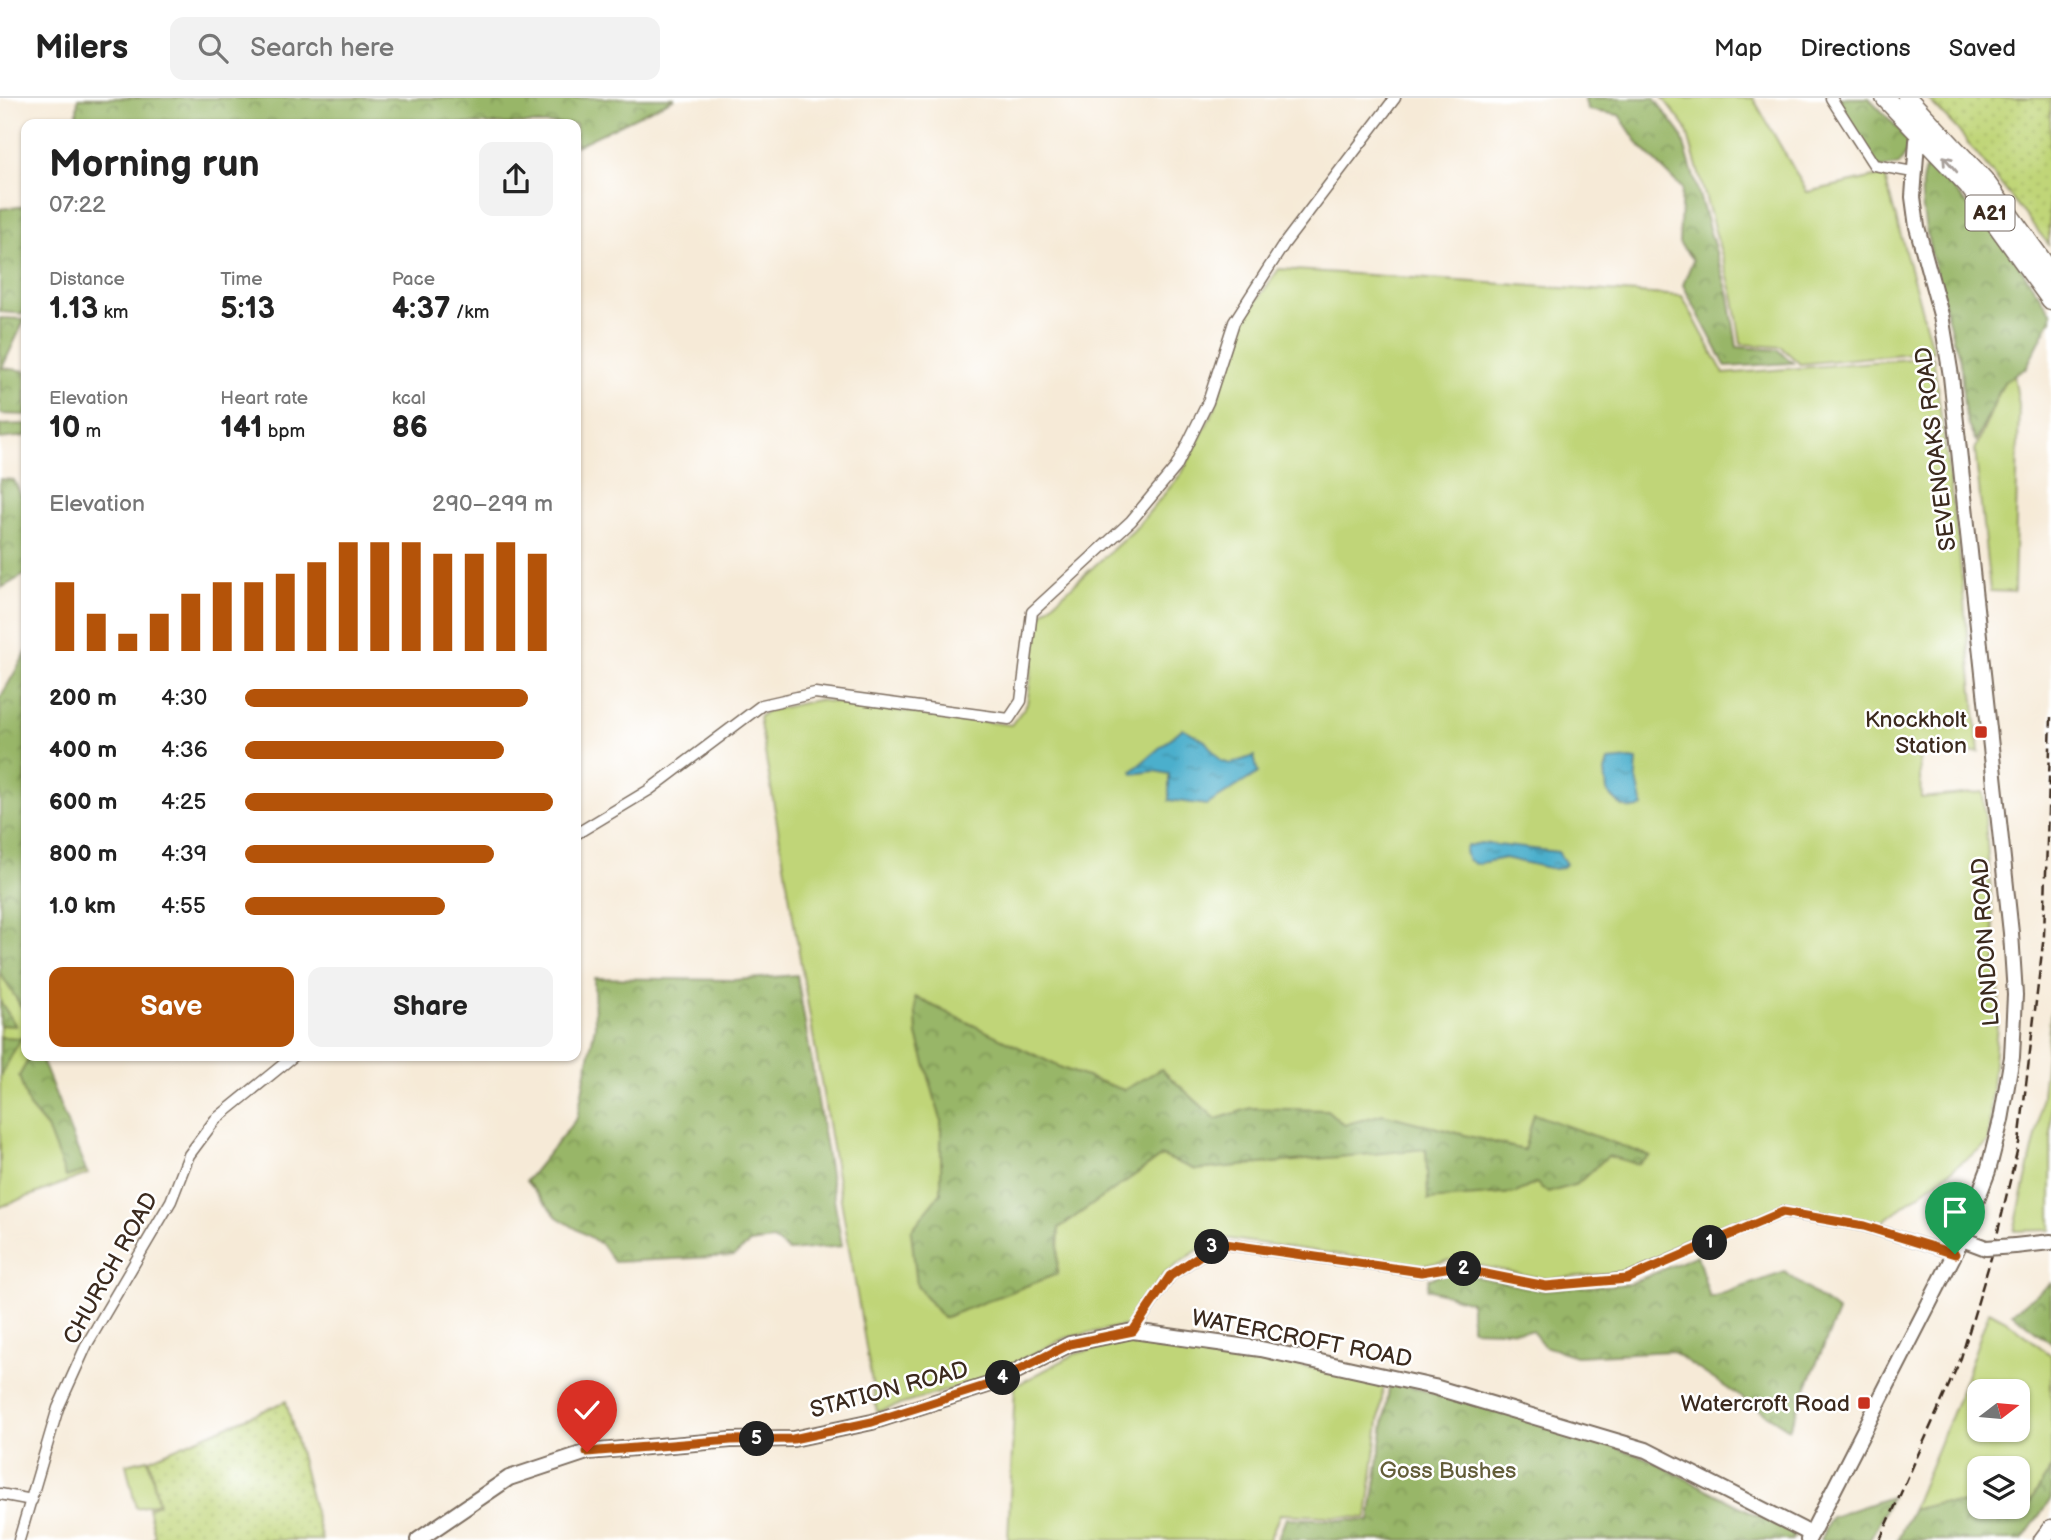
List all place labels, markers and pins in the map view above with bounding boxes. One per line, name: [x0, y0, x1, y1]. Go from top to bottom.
place label: Knockholt Station: [1865, 706, 1967, 760]
marker: Knockholt Station: [1973, 724, 1989, 740]
pin: [1925, 1182, 1985, 1254]
pin: 1: [1692, 1226, 1728, 1260]
pin: 3: [1194, 1230, 1230, 1264]
pin: 2: [1446, 1252, 1482, 1286]
pin: 4: [986, 1360, 1020, 1396]
pin: [557, 1380, 617, 1452]
place label: Watercroft Road: [1680, 1390, 1850, 1418]
marker: Watercroft Road: [1856, 1395, 1872, 1411]
pin: 5: [740, 1422, 774, 1456]

